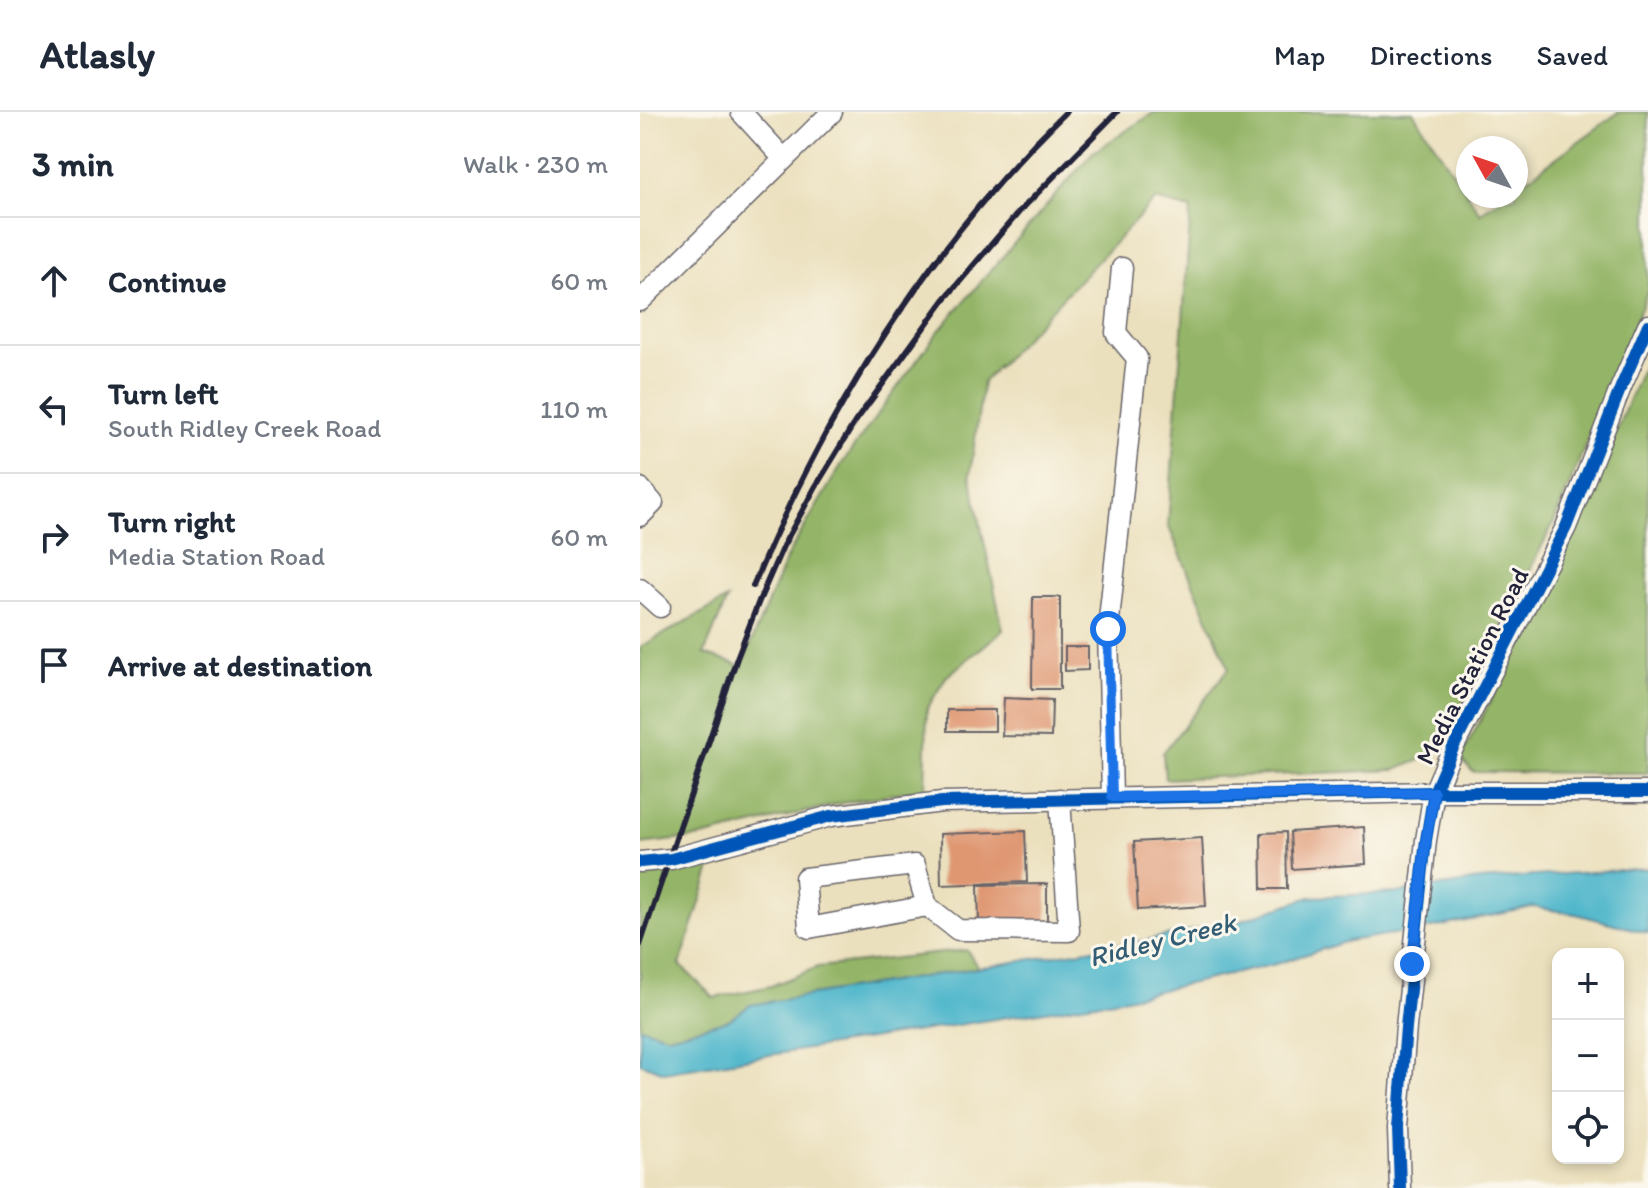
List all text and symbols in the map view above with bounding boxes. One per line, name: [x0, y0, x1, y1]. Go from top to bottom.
text: Atlasly: [40, 32, 155, 78]
text: Map: [1274, 38, 1325, 72]
text: Directions: [1369, 38, 1493, 72]
text: Saved: [1537, 38, 1608, 72]
north arrow: [1456, 136, 1528, 208]
text: 3 min: [32, 144, 114, 185]
text: Walk · 230 m: [463, 148, 608, 180]
icon: ahead: [32, 259, 76, 303]
text: Continue: [108, 263, 227, 300]
text: 60 m: [551, 265, 608, 297]
text: Turn left: [108, 375, 219, 412]
icon: left: [32, 387, 76, 431]
text: 110 m: [540, 393, 608, 425]
text: South Ridley Creek Road: [108, 412, 381, 444]
text: Turn right: [108, 503, 236, 540]
icon: right: [32, 515, 76, 559]
text: 60 m: [551, 521, 608, 553]
text: Media Station Road: [108, 540, 325, 572]
street label: Media Station Road: [1409, 562, 1536, 770]
route start: [1090, 611, 1126, 647]
icon: arrive: [32, 643, 76, 687]
text: Arrive at destination: [108, 647, 372, 684]
water label: Ridley Creek: [1085, 904, 1241, 974]
route end: [1394, 946, 1430, 982]
map controls: [1552, 948, 1624, 1164]
button: +: [1552, 948, 1624, 1020]
button: −: [1552, 1020, 1624, 1092]
button: locate: [1552, 1092, 1624, 1164]

